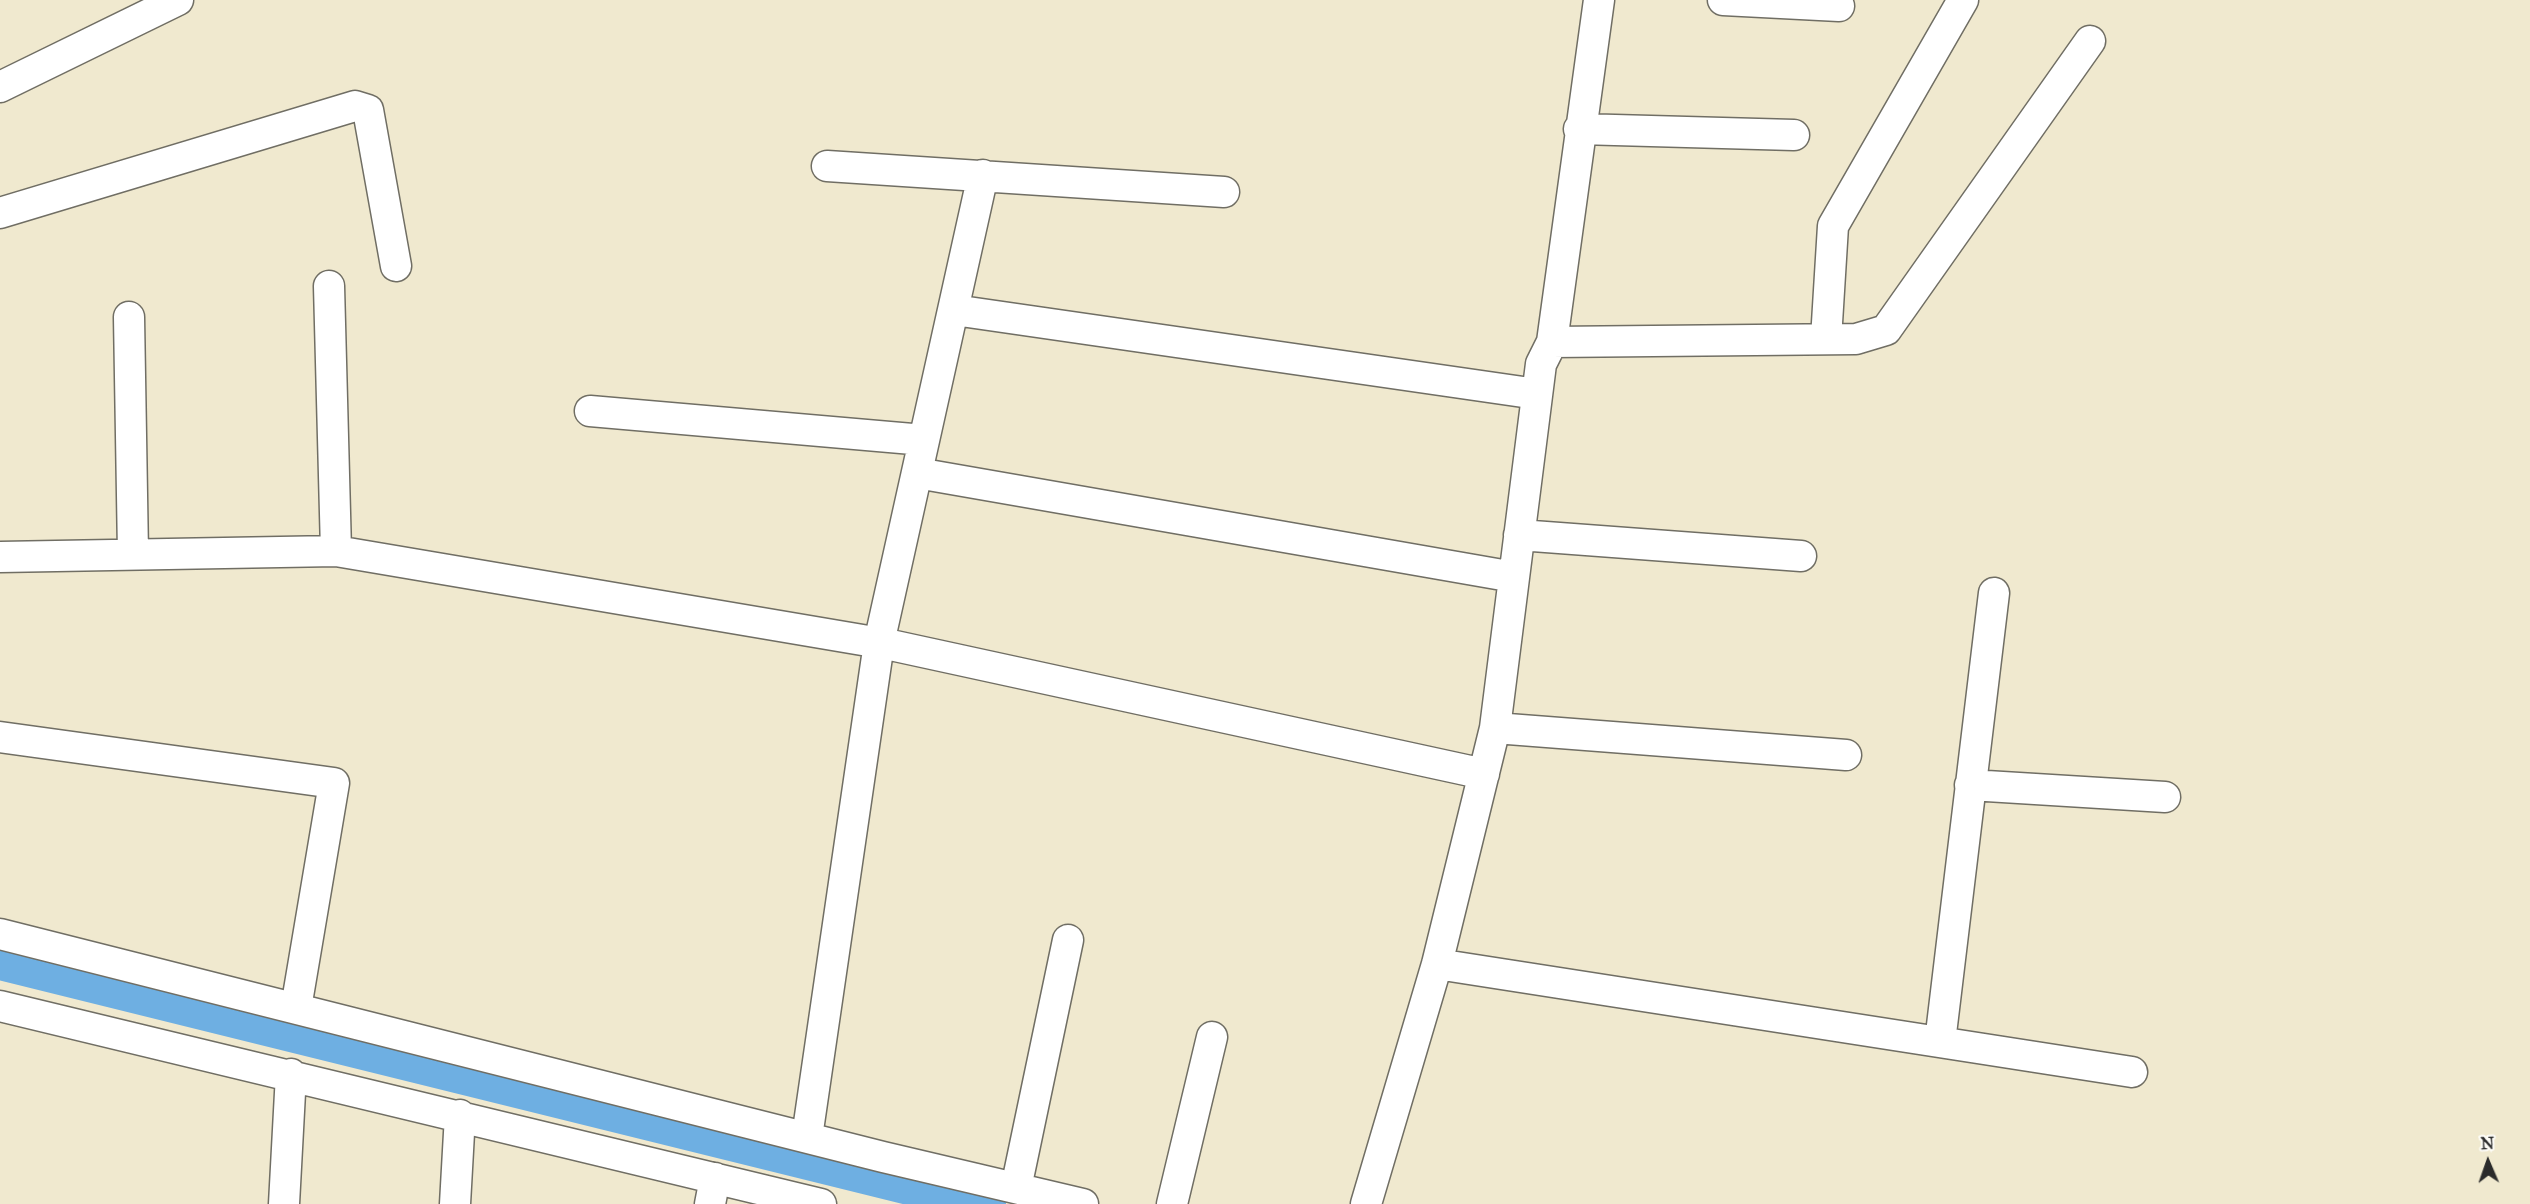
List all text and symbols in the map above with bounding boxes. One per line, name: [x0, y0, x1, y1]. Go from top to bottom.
north arrow: [2458, 1132, 2518, 1192]
text: N: [2480, 1134, 2494, 1153]

